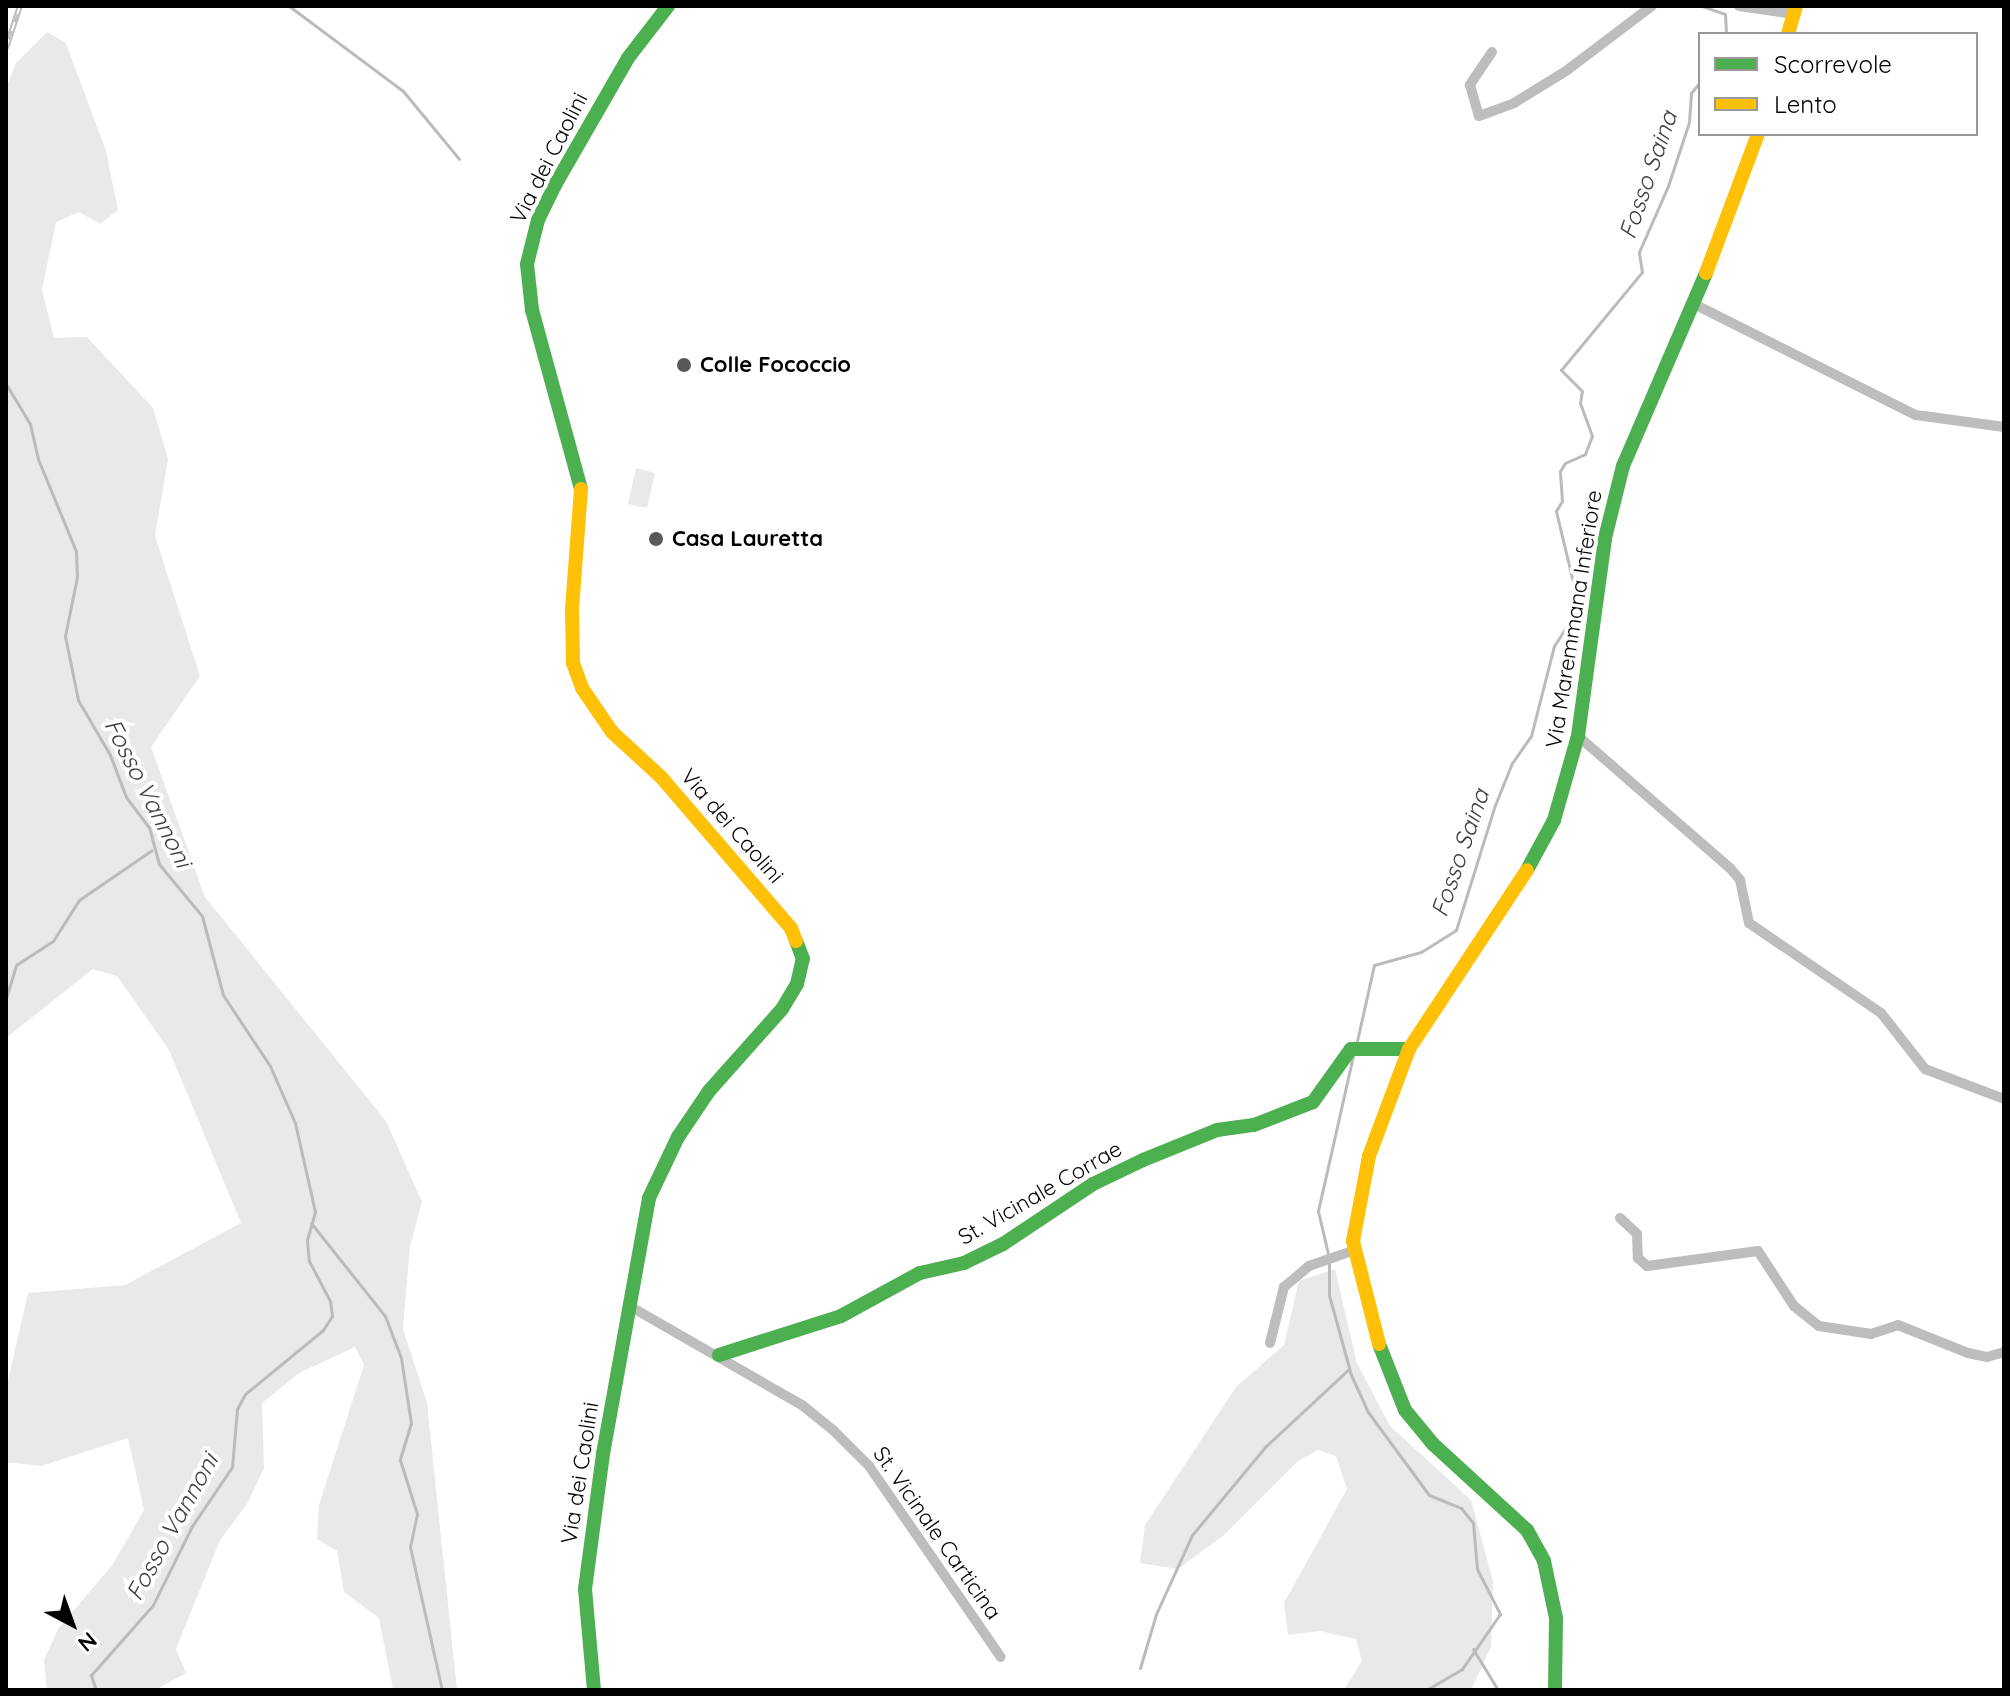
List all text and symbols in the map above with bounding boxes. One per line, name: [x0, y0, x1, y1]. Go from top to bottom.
legend: [1698, 32, 1978, 136]
text: Scorrevole: [1774, 49, 1892, 79]
street label: Via dei Caolini: [505, 88, 593, 228]
text: Lento: [1774, 89, 1837, 119]
water label: Fosso Saina: [1613, 107, 1683, 243]
place label: Colle Fococcio: [700, 352, 851, 378]
marker: Colle Fococcio: [675, 356, 693, 374]
street label: Via Maremmana Inferiore: [1541, 488, 1607, 750]
place label: Casa Lauretta: [672, 526, 823, 552]
marker: Casa Lauretta: [647, 530, 665, 548]
water label: Fosso Vannoni: [98, 714, 198, 872]
street label: Via dei Caolini: [675, 763, 789, 889]
water label: Fosso Saina: [1425, 785, 1495, 921]
street label: St. Vicinale Corrae: [953, 1135, 1127, 1251]
street label: Via dei Caolini: [556, 1400, 604, 1546]
street label: St. Vicinale Carticina: [867, 1441, 1007, 1625]
water label: Fosso Vannoni: [120, 1449, 224, 1605]
north arrow: [32, 1584, 112, 1664]
text: N: [72, 1626, 103, 1658]

